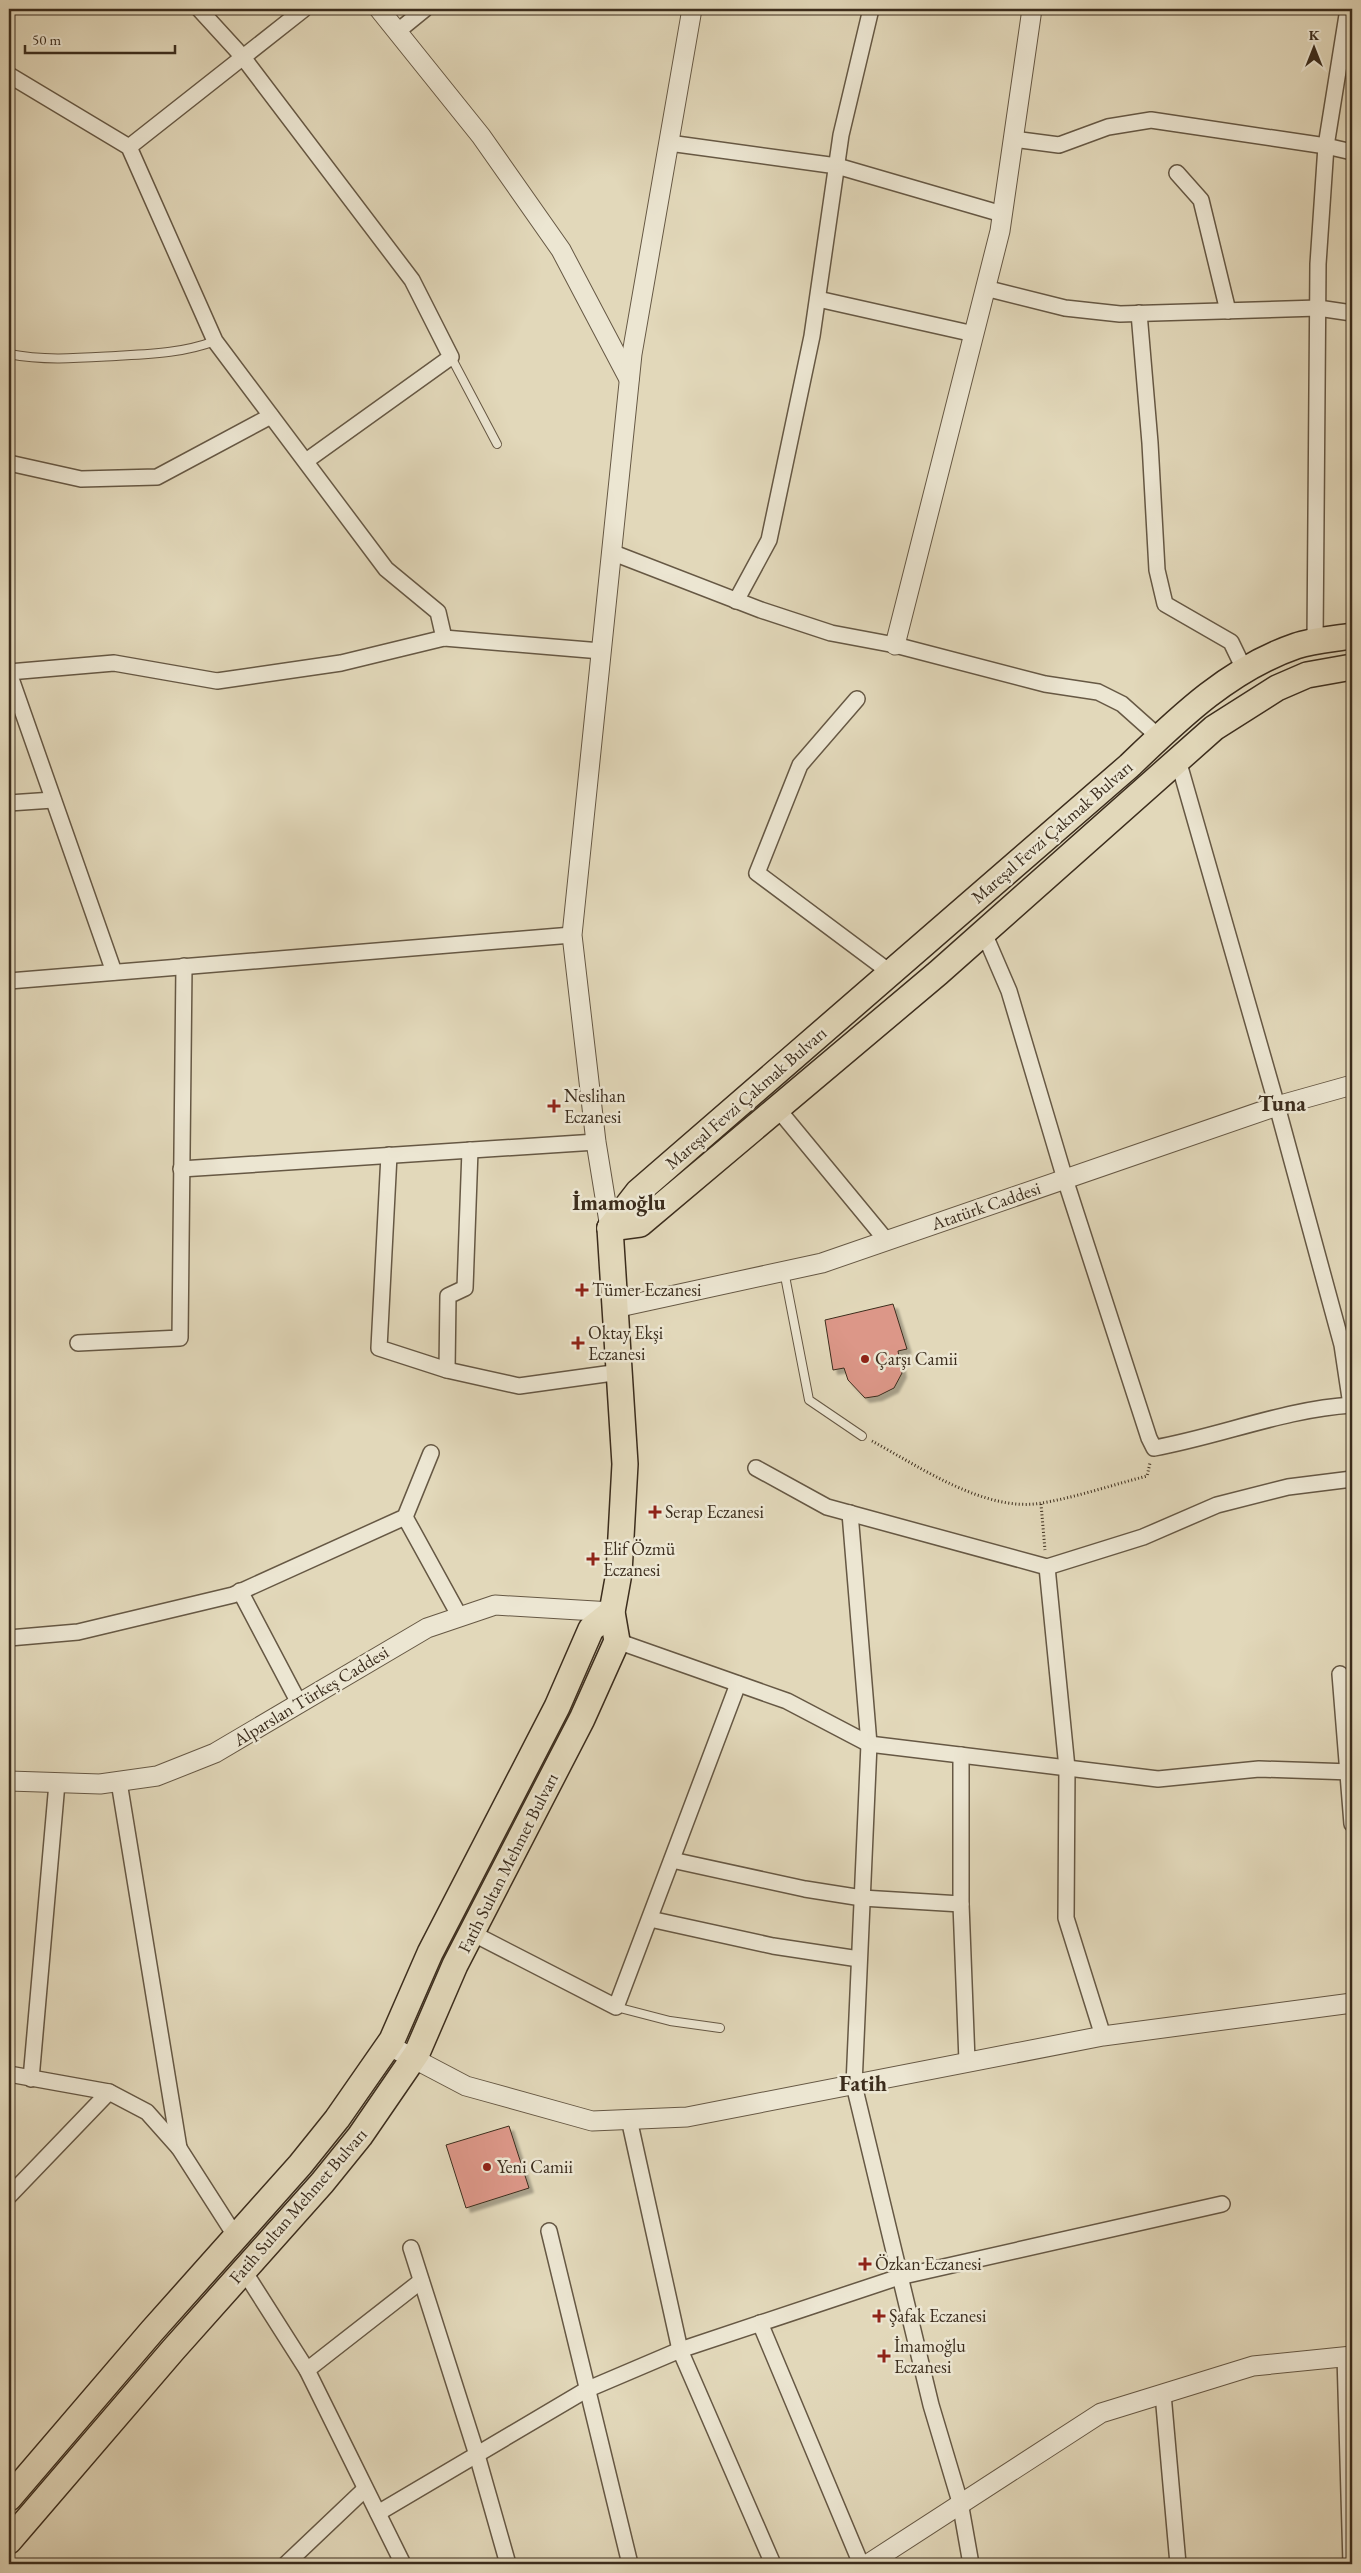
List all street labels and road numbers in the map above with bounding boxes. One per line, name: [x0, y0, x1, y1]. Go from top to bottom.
street label: Mareşal Fevzi Çakmak Bulvarı: [966, 755, 1138, 908]
street label: Mareşal Fevzi Çakmak Bulvarı: [660, 1021, 832, 1174]
street label: Atatürk Caddesi: [927, 1176, 1044, 1235]
street label: Alparslan Türkeş Caddesi: [228, 1640, 393, 1752]
street label: Fatih Sultan Mehmet Bulvarı: [452, 1768, 563, 1957]
street label: Fatih Sultan Mehmet Bulvarı: [224, 2123, 372, 2288]

